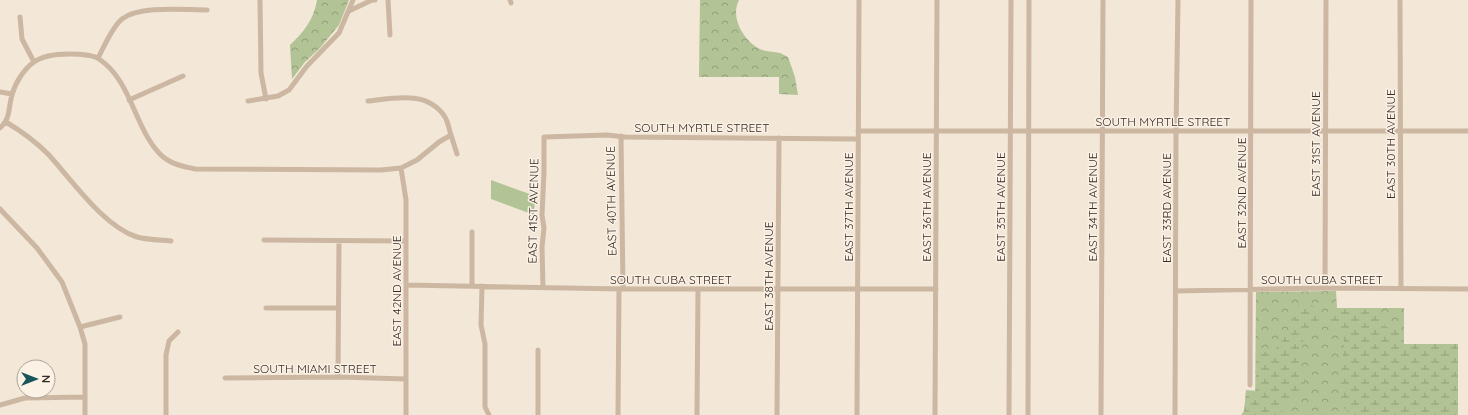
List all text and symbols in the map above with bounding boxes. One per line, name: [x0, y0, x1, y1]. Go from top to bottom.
street label: EAST 30TH AVENUE: [1383, 89, 1398, 199]
street label: EAST 31ST AVENUE: [1308, 91, 1323, 197]
street label: SOUTH MYRTLE STREET: [1096, 114, 1230, 129]
street label: SOUTH MYRTLE STREET: [635, 120, 769, 135]
street label: EAST 32ND AVENUE: [1234, 137, 1249, 249]
street label: EAST 40TH AVENUE: [603, 146, 619, 256]
street label: EAST 37TH AVENUE: [841, 152, 856, 262]
street label: EAST 36TH AVENUE: [919, 152, 934, 262]
street label: EAST 35TH AVENUE: [993, 152, 1008, 262]
street label: EAST 34TH AVENUE: [1085, 152, 1100, 262]
street label: EAST 33RD AVENUE: [1159, 153, 1174, 263]
street label: EAST 41ST AVENUE: [525, 158, 541, 264]
street label: EAST 38TH AVENUE: [761, 221, 776, 331]
street label: EAST 42ND AVENUE: [389, 235, 404, 347]
street label: SOUTH CUBA STREET: [610, 272, 732, 287]
street label: SOUTH CUBA STREET: [1261, 272, 1383, 287]
north arrow: [16, 359, 56, 399]
street label: SOUTH MIAMI STREET: [253, 361, 377, 376]
text: N: [39, 375, 53, 383]

